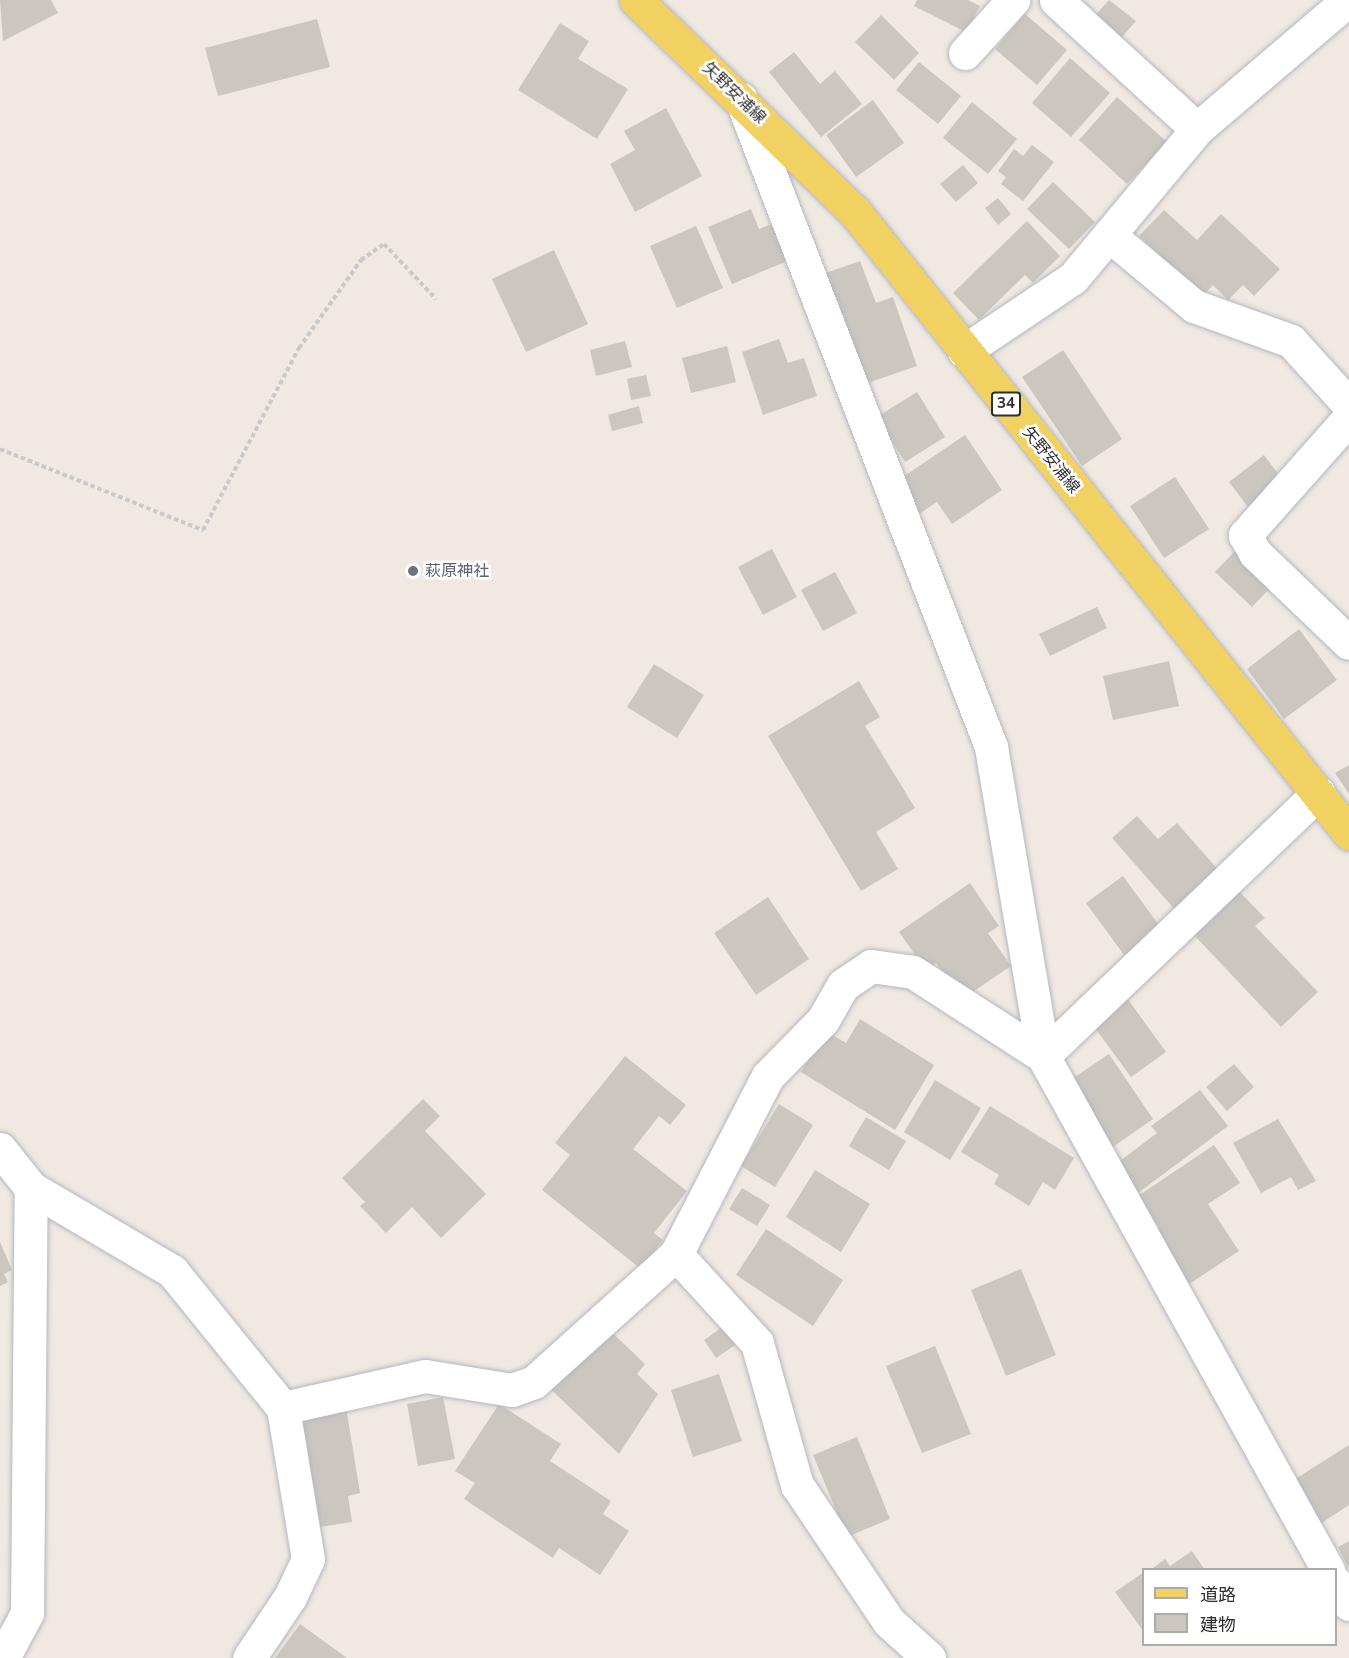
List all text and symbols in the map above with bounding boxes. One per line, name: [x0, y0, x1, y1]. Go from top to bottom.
street label: 矢野安浦線: [699, 58, 769, 128]
road number: 34: [991, 392, 1021, 416]
street label: 矢野安浦線: [1018, 423, 1084, 497]
place label: 萩原神社: [425, 561, 489, 581]
marker: 萩原神社: [406, 564, 420, 578]
legend: [1142, 1568, 1337, 1646]
text: 道路: [1200, 1583, 1236, 1607]
text: 建物: [1200, 1613, 1236, 1637]

